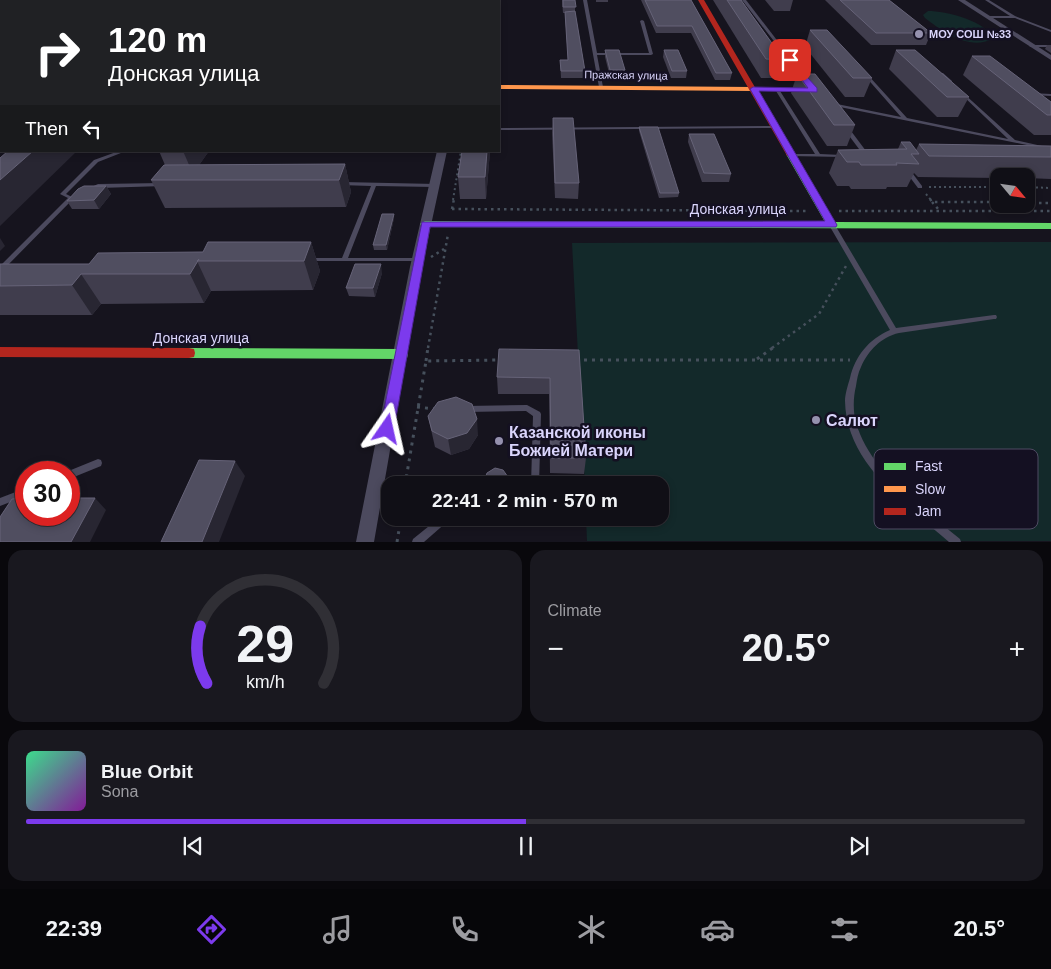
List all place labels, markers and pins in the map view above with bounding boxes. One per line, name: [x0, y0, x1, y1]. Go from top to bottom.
marker: МОУ СОШ №33: [913, 28, 925, 40]
place label: МОУ СОШ №33: [929, 28, 1011, 40]
pin: [769, 39, 811, 81]
place label: Салют: [826, 412, 878, 429]
marker: Салют: [810, 414, 822, 426]
place label: Казанской иконы Божией Матери: [509, 424, 646, 459]
marker: Казанской иконы Божией Матери: [493, 435, 505, 447]

